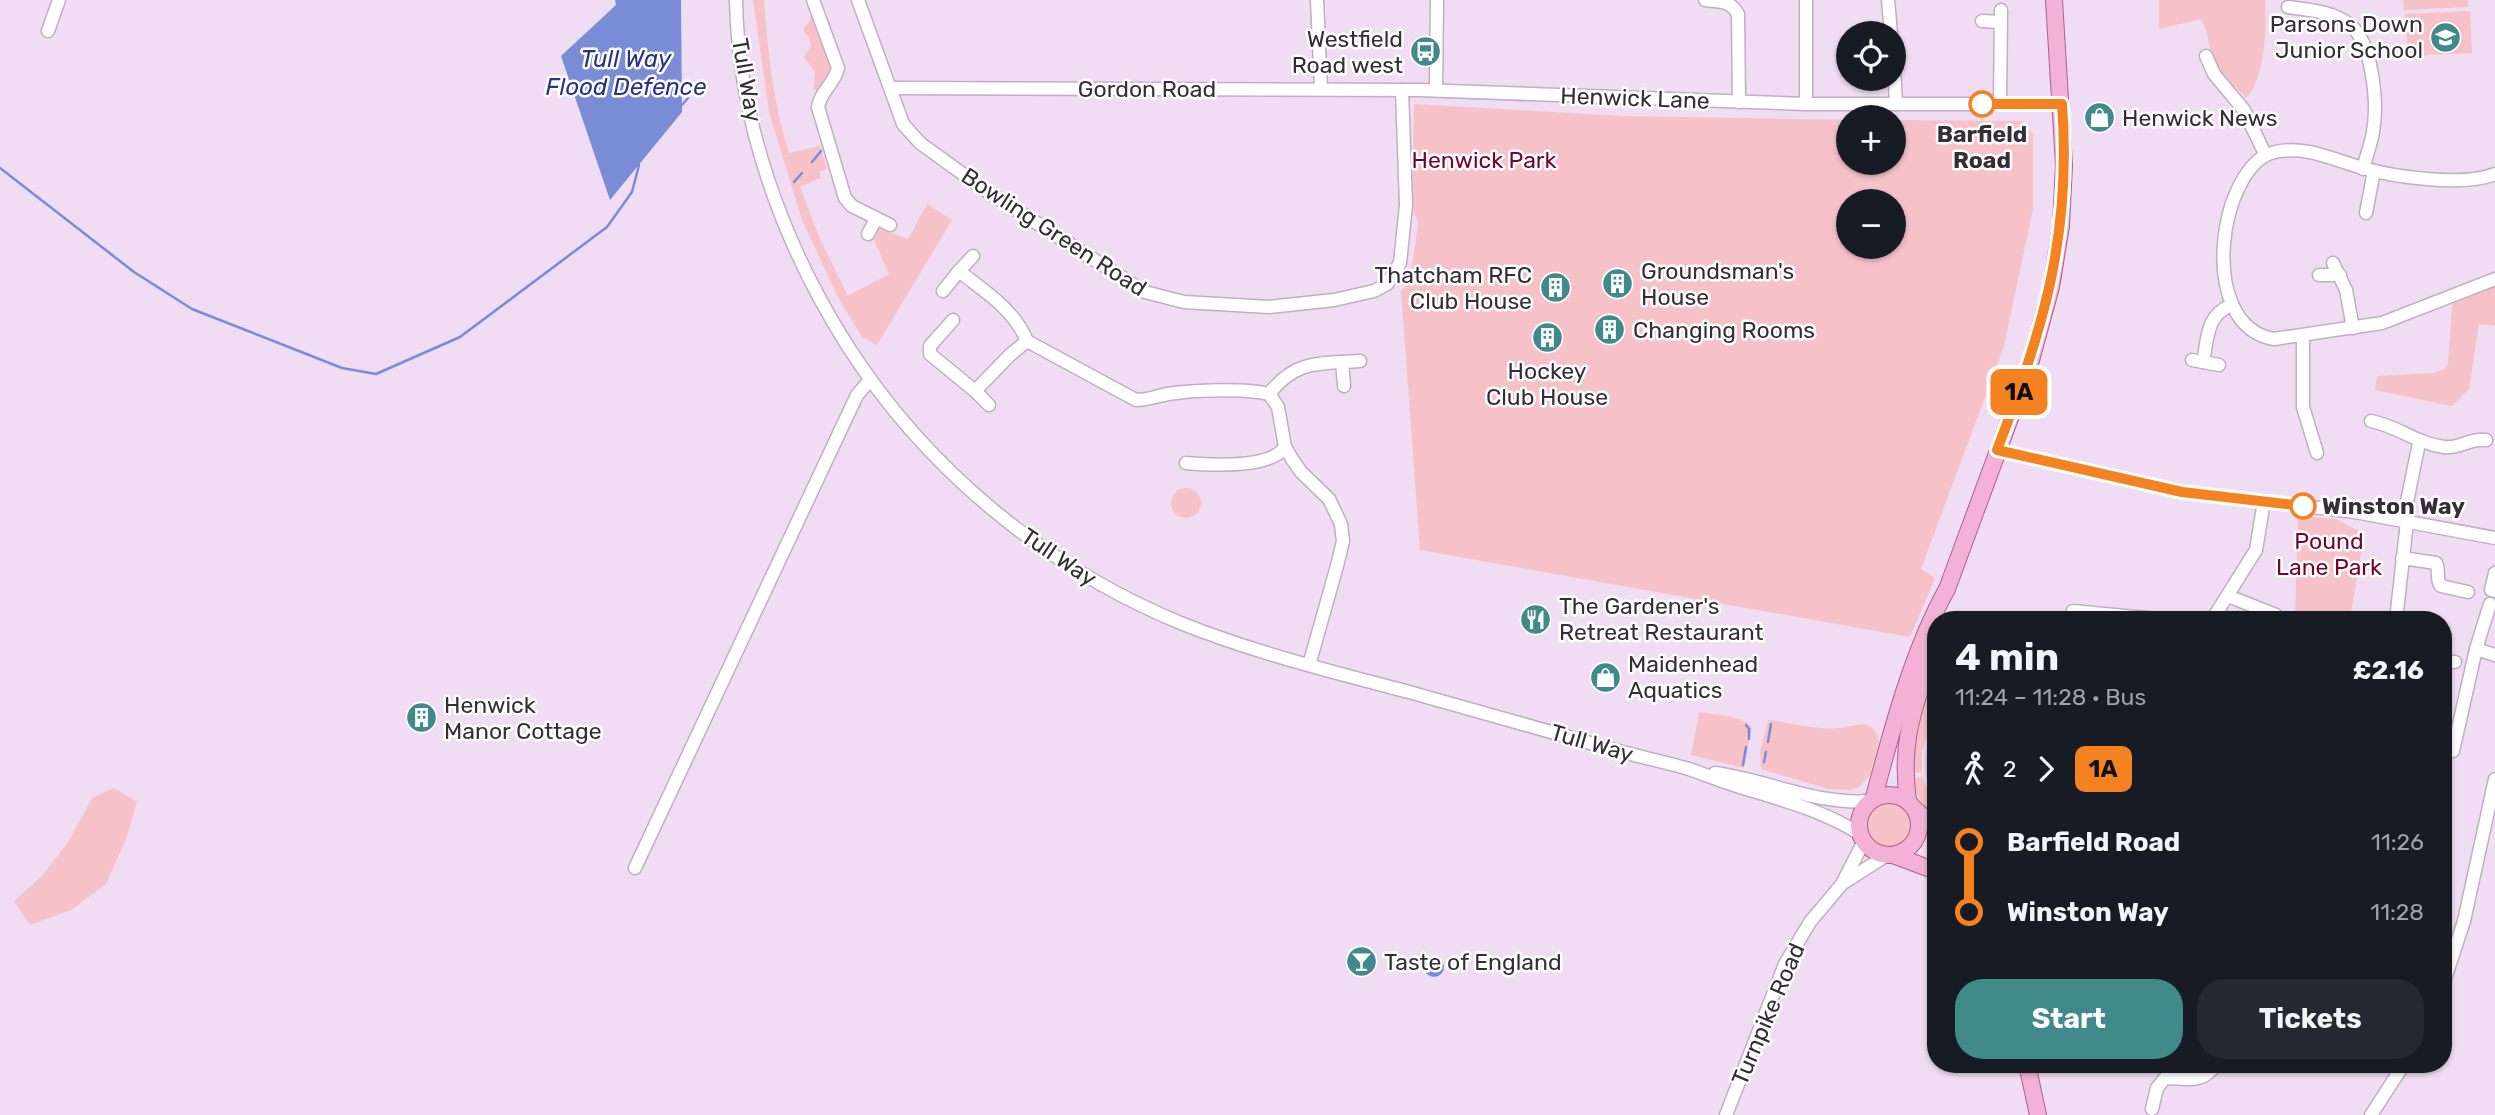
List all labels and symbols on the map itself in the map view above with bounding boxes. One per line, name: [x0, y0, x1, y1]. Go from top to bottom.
place label: Parsons Down Junior School: [2270, 10, 2423, 64]
school or university icon: Parsons Down Junior School: [2429, 20, 2463, 54]
place label: Westfield Road west: [1292, 25, 1403, 79]
bus stop icon: Westfield Road west: [1409, 35, 1443, 69]
street label: Tull Way: [726, 36, 768, 124]
water label: Tull Way Flood Defence: [546, 45, 707, 101]
street label: Gordon Road: [1078, 75, 1216, 103]
street label: Henwick Lane: [1560, 81, 1710, 115]
marker: Barfield Road: [1969, 91, 1995, 117]
shop icon: Henwick News: [2082, 101, 2116, 135]
place label: Henwick News: [2122, 104, 2278, 132]
place label: Barfield Road: [1937, 120, 2027, 174]
park label: Henwick Park: [1412, 146, 1557, 174]
street label: Bowling Green Road: [956, 162, 1152, 302]
place label: Groundsman's House: [1641, 257, 1794, 311]
place label: Thatcham RFC Club House: [1374, 261, 1532, 315]
building icon: Groundsman's House: [1601, 267, 1635, 301]
building icon: Thatcham RFC Club House: [1538, 271, 1572, 305]
building icon: Changing Rooms: [1593, 313, 1627, 347]
place label: Changing Rooms: [1633, 316, 1815, 344]
building icon: Hockey Club House: [1530, 320, 1564, 354]
place label: Hockey Club House: [1486, 357, 1608, 411]
line badge: 1A: [1988, 369, 2050, 415]
place label: Winston Way: [2322, 492, 2465, 520]
marker: Winston Way: [2290, 493, 2316, 519]
street label: Tull Way: [1016, 522, 1102, 592]
park label: Pound Lane Park: [2276, 527, 2382, 581]
place label: The Gardener's Retreat Restaurant: [1559, 592, 1763, 646]
restaurant icon: The Gardener's Retreat Restaurant: [1519, 602, 1553, 636]
place label: Maidenhead Aquatics: [1628, 650, 1758, 704]
shop icon: Maidenhead Aquatics: [1588, 660, 1622, 694]
place label: Henwick Manor Cottage: [444, 691, 602, 745]
building icon: Henwick Manor Cottage: [404, 701, 438, 735]
street label: Tull Way: [1547, 718, 1637, 768]
street label: Turnpike Road: [1725, 939, 1811, 1089]
bar icon: Taste of England: [1344, 945, 1378, 979]
place label: Taste of England: [1384, 948, 1562, 976]

